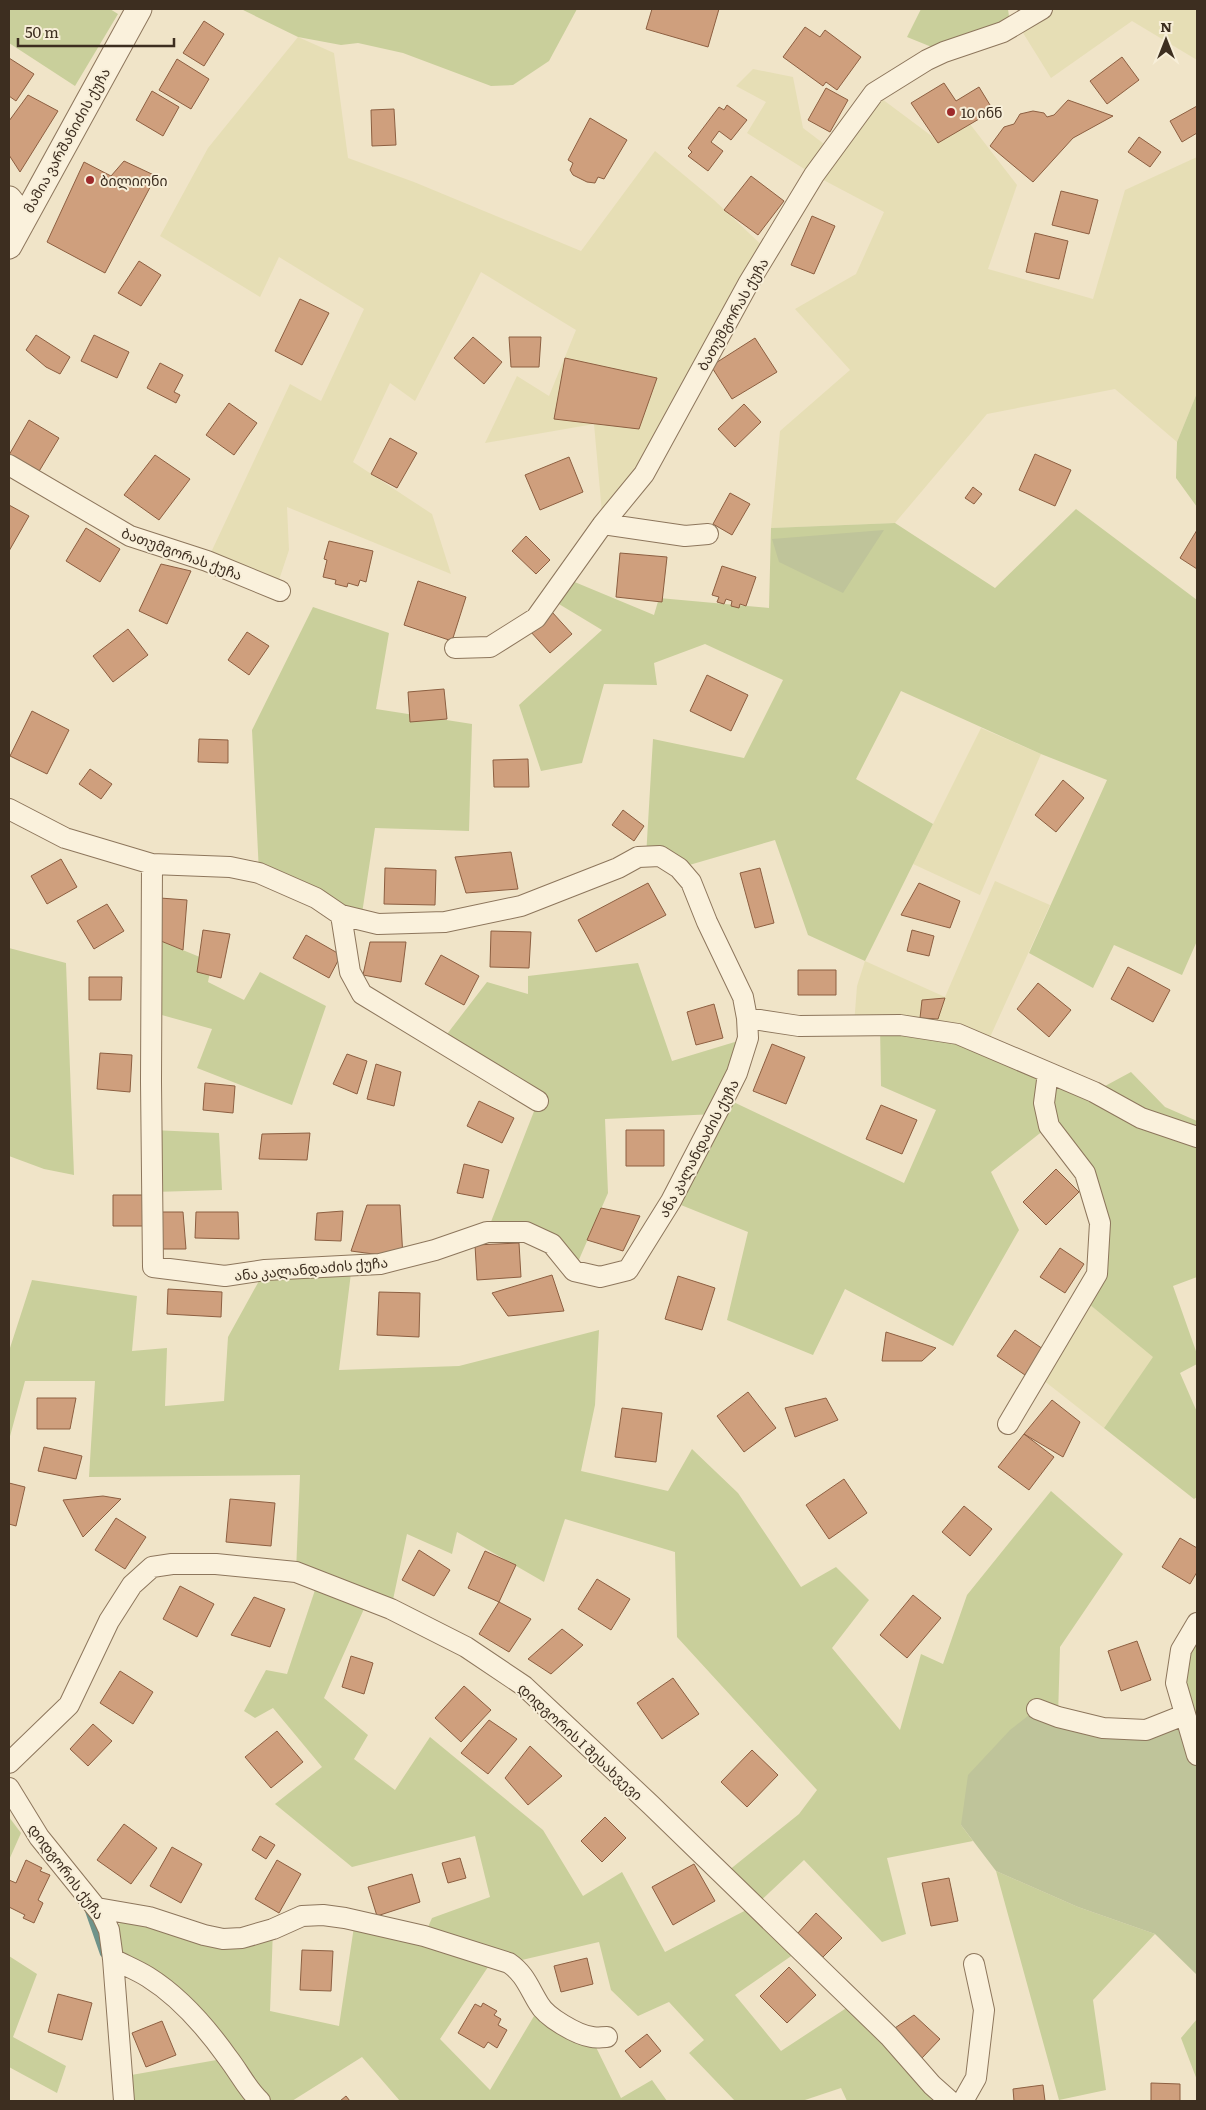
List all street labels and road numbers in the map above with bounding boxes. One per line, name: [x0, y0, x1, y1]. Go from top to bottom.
street label: მამია ვარშანიძის ქუჩა: [18, 64, 114, 216]
street label: ბათუმგორას ქუჩა: [692, 254, 772, 374]
street label: ბათუმგორას ქუჩა: [119, 522, 245, 584]
street label: ანა კალანდაძის ქუჩა: [653, 1075, 743, 1221]
street label: ანა კალანდაძის ქუჩა: [233, 1251, 389, 1285]
street label: დიდგორის I შესახვევი: [514, 1678, 648, 1804]
street label: დიდგორის ქუჩა: [24, 1819, 110, 1923]

